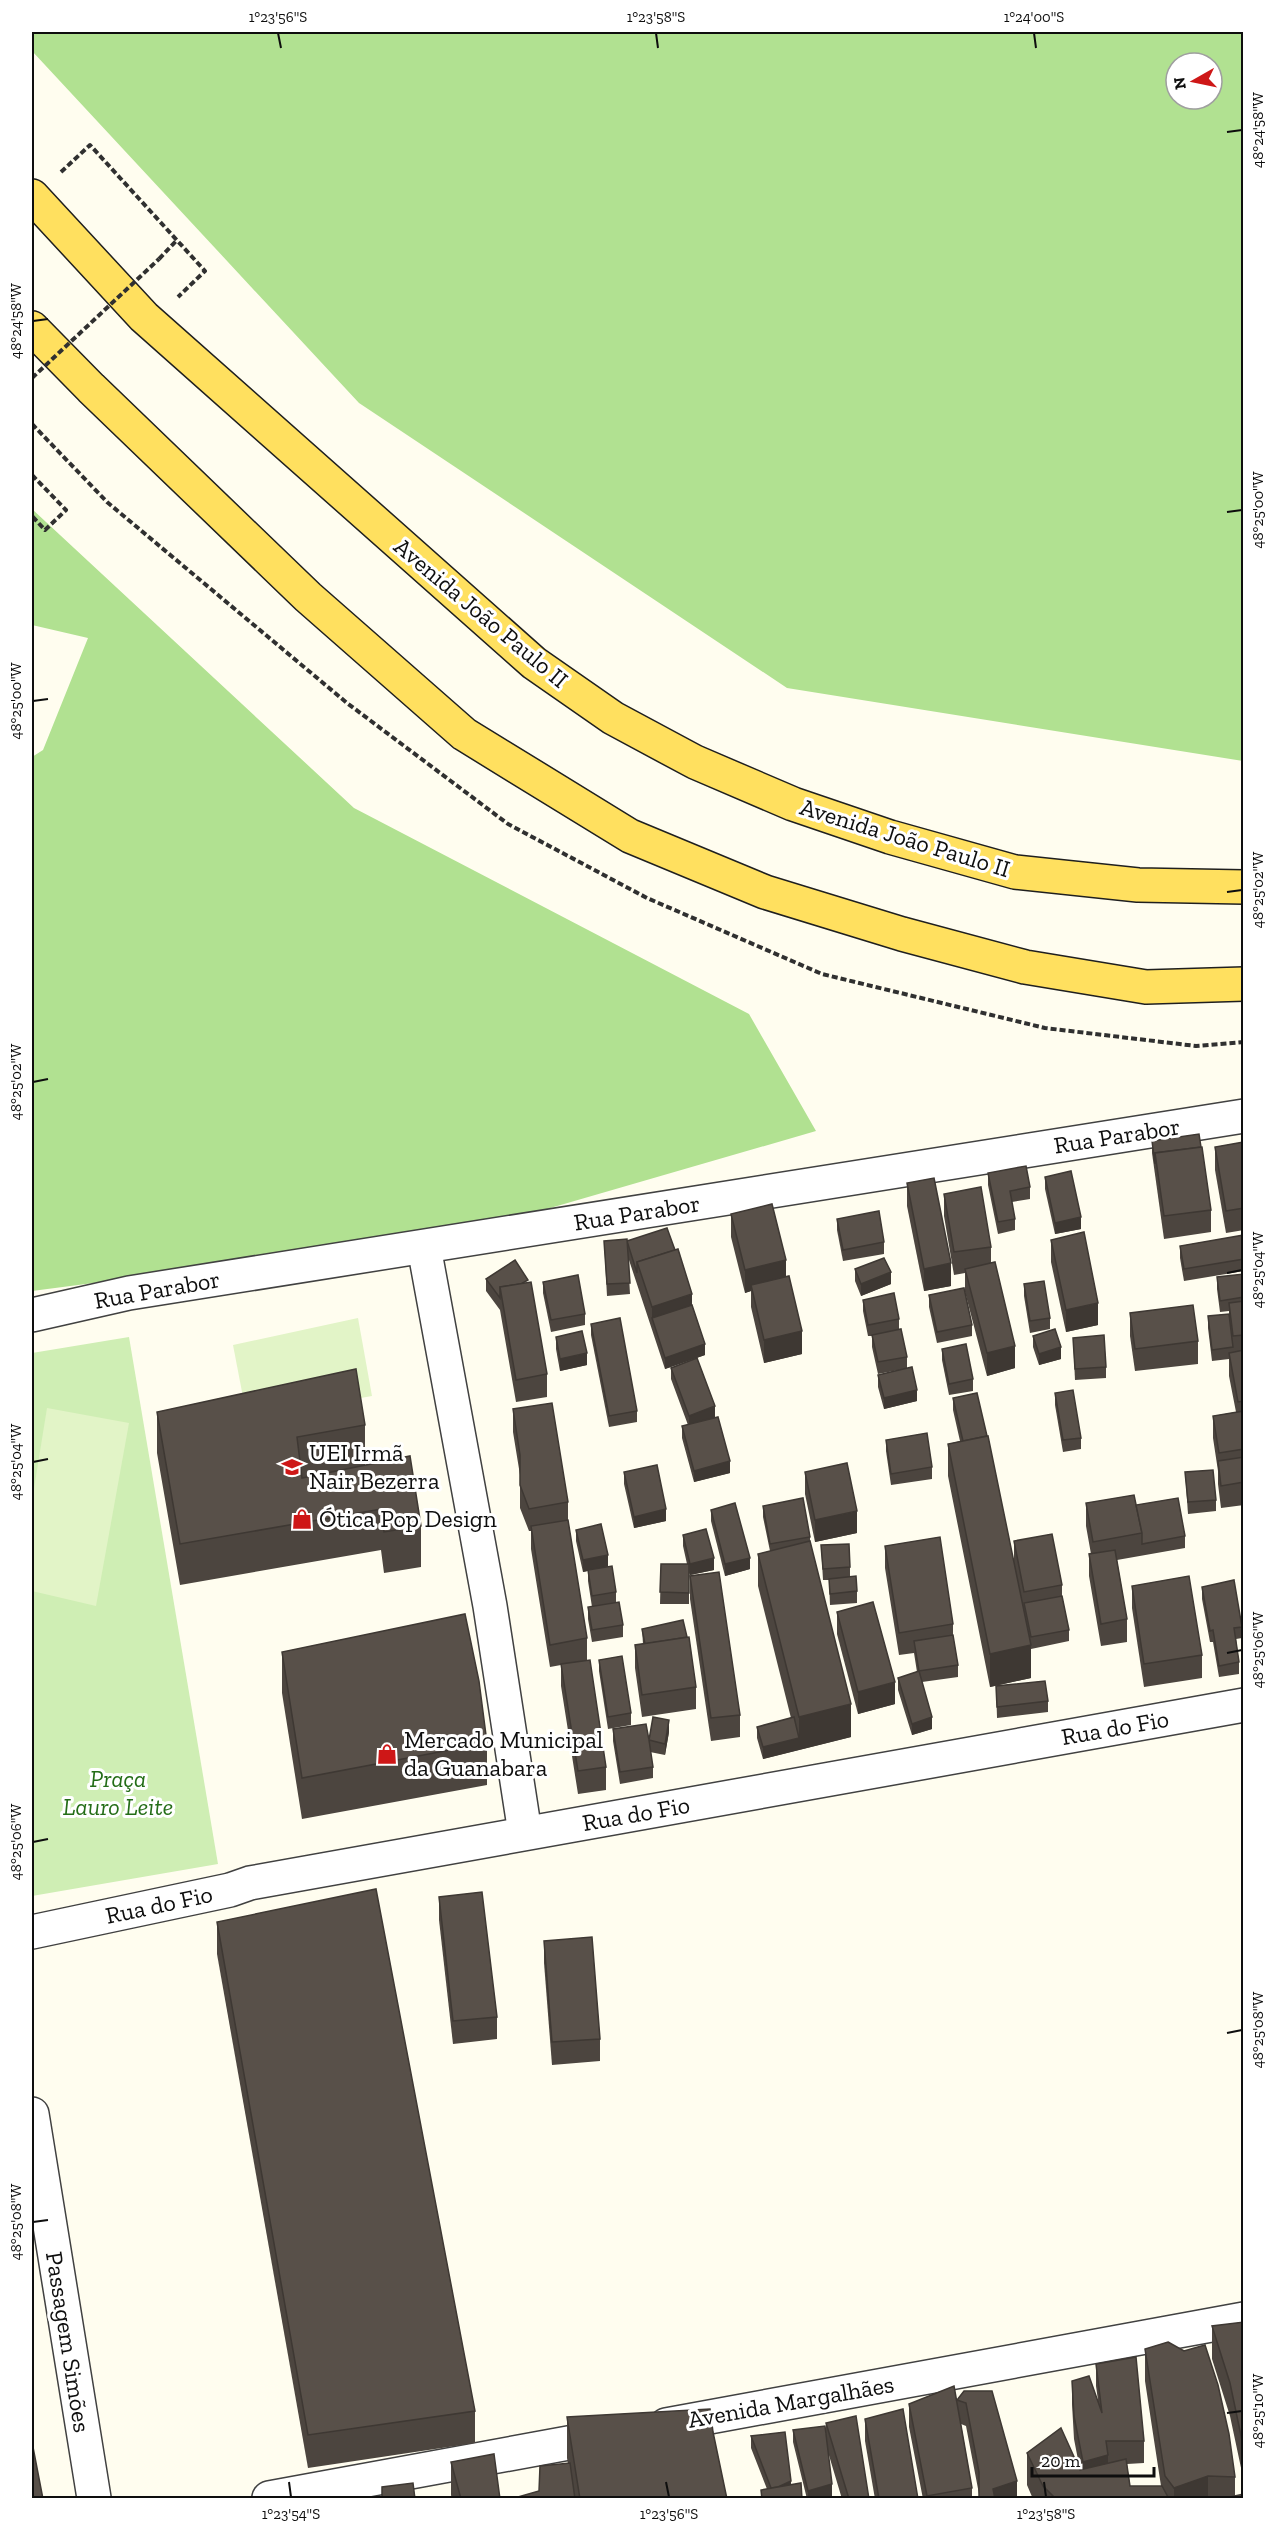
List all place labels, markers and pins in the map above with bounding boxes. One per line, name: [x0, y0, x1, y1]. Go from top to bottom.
place label: UEI Irmã Nair Bezerra: [309, 1438, 440, 1495]
school or university icon: UEI Irmã Nair Bezerra: [280, 1455, 304, 1479]
place label: Ótica Pop Design: [319, 1504, 497, 1533]
shop icon: Ótica Pop Design: [290, 1507, 314, 1531]
place label: Mercado Municipal da Guanabara: [404, 1725, 603, 1782]
shop icon: Mercado Municipal da Guanabara: [375, 1742, 399, 1766]

